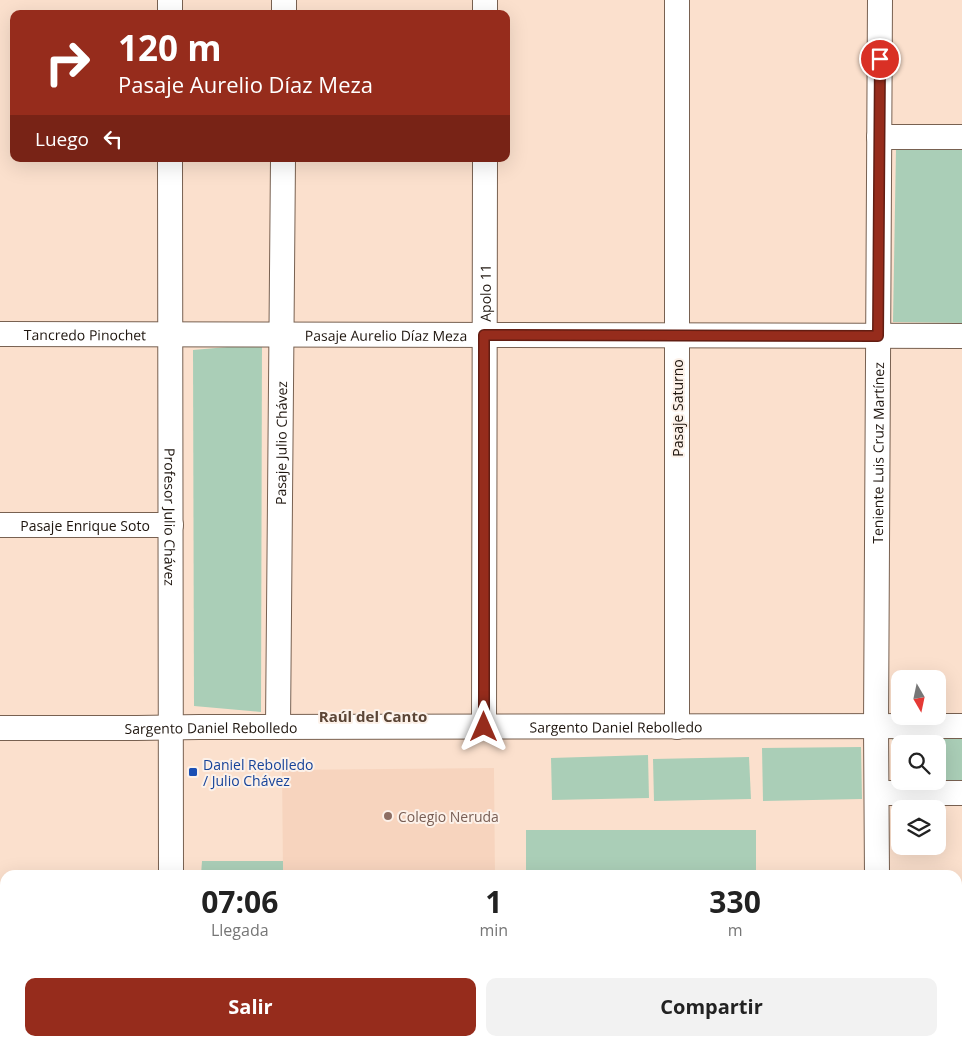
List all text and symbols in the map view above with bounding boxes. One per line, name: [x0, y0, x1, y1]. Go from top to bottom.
text: 120 m: [118, 24, 222, 71]
icon: right: [35, 30, 100, 95]
pin: [859, 38, 901, 80]
icon: arrive: [866, 45, 894, 73]
text: Pasaje Aurelio Díaz Meza: [118, 69, 373, 99]
icon: left: [99, 125, 127, 153]
text: Luego: [35, 126, 89, 152]
street label: Apolo 11: [475, 264, 494, 322]
street label: Tancredo Pinochet: [24, 325, 146, 344]
street label: Pasaje Aurelio Díaz Meza: [305, 325, 467, 344]
street label: Pasaje Saturno: [668, 359, 687, 457]
street label: Teniente Luis Cruz Martínez: [868, 362, 888, 544]
street label: Pasaje Julio Chávez: [270, 381, 291, 505]
street label: Profesor Julio Chávez: [161, 448, 180, 586]
street label: Pasaje Enrique Soto: [20, 516, 150, 535]
north arrow: [891, 670, 946, 725]
map controls: [891, 670, 946, 855]
position arrow: [457, 700, 509, 752]
district label: Raúl del Canto: [319, 706, 427, 726]
street label: Sargento Daniel Rebolledo: [125, 717, 297, 738]
street label: Sargento Daniel Rebolledo: [529, 717, 702, 736]
button: search: [891, 735, 946, 790]
place label: Daniel Rebolledo / Julio Chávez: [203, 755, 314, 790]
marker: Daniel Rebolledo / Julio Chávez: [187, 766, 199, 778]
button: layers: [891, 800, 946, 855]
place label: Colegio Neruda: [398, 807, 499, 826]
marker: Colegio Neruda: [382, 810, 394, 822]
text: 07:06: [201, 881, 278, 922]
text: 1: [485, 881, 502, 922]
text: 330: [709, 881, 761, 922]
text: Llegada: [211, 919, 269, 941]
text: min: [480, 919, 508, 941]
text: m: [728, 919, 743, 941]
button: Salir: [25, 978, 476, 1036]
button: Compartir: [486, 978, 937, 1036]

